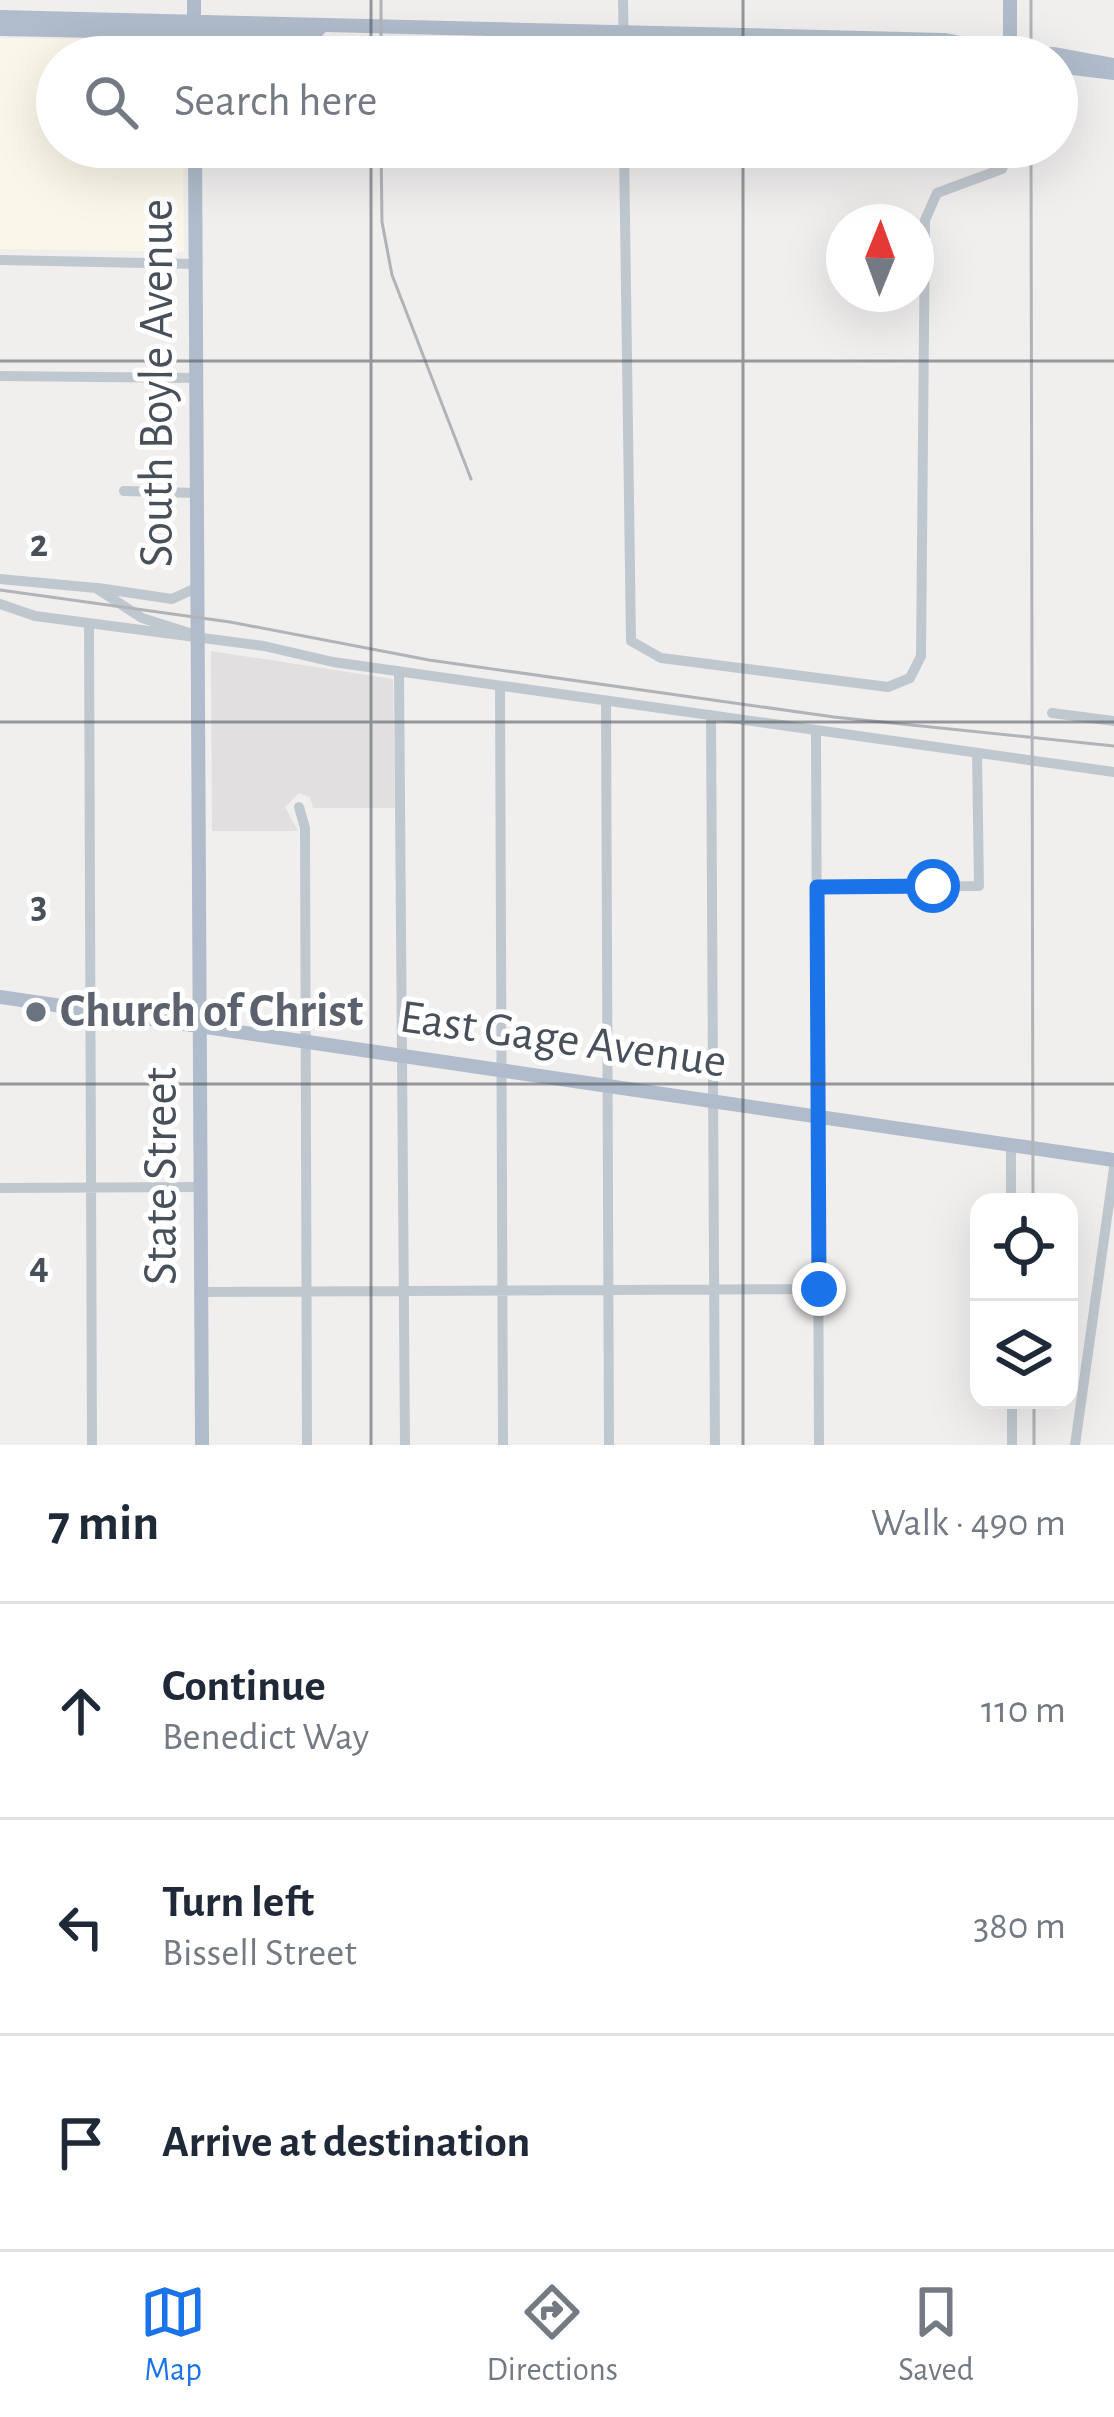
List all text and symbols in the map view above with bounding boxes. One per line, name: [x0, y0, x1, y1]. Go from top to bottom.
search box: [36, 36, 1078, 168]
icon: search: [78, 69, 144, 135]
text: Search here: [174, 79, 377, 124]
street label: South Boyle Avenue: [134, 199, 182, 567]
north arrow: [826, 204, 934, 312]
text: 2: [30, 525, 48, 564]
route start: [906, 859, 960, 913]
text: 3: [31, 886, 47, 925]
place label: Church of Christ: [60, 988, 363, 1036]
street label: East Gage Avenue: [397, 993, 729, 1087]
marker: Church of Christ: [23, 999, 49, 1025]
street label: State Street: [138, 1067, 186, 1285]
map controls: [970, 1193, 1078, 1409]
button: locate: [970, 1193, 1078, 1301]
text: 4: [29, 1247, 49, 1286]
route end: [792, 1262, 846, 1316]
button: layers: [970, 1301, 1078, 1409]
text: 7 min: [48, 1498, 159, 1549]
text: Walk · 490 m: [871, 1504, 1066, 1543]
text: Continue: [162, 1664, 326, 1709]
icon: ahead: [48, 1678, 114, 1744]
text: 110 m: [981, 1691, 1066, 1730]
text: Benedict Way: [162, 1718, 369, 1757]
text: Turn left: [162, 1880, 314, 1925]
icon: left: [48, 1894, 114, 1960]
text: 380 m: [973, 1907, 1066, 1946]
text: Bissell Street: [162, 1934, 357, 1973]
icon: arrive: [48, 2110, 114, 2176]
text: Arrive at destination: [162, 2120, 530, 2165]
tab: Map: [140, 2279, 206, 2391]
tab: Directions: [486, 2279, 618, 2391]
tab: Saved: [898, 2279, 974, 2391]

